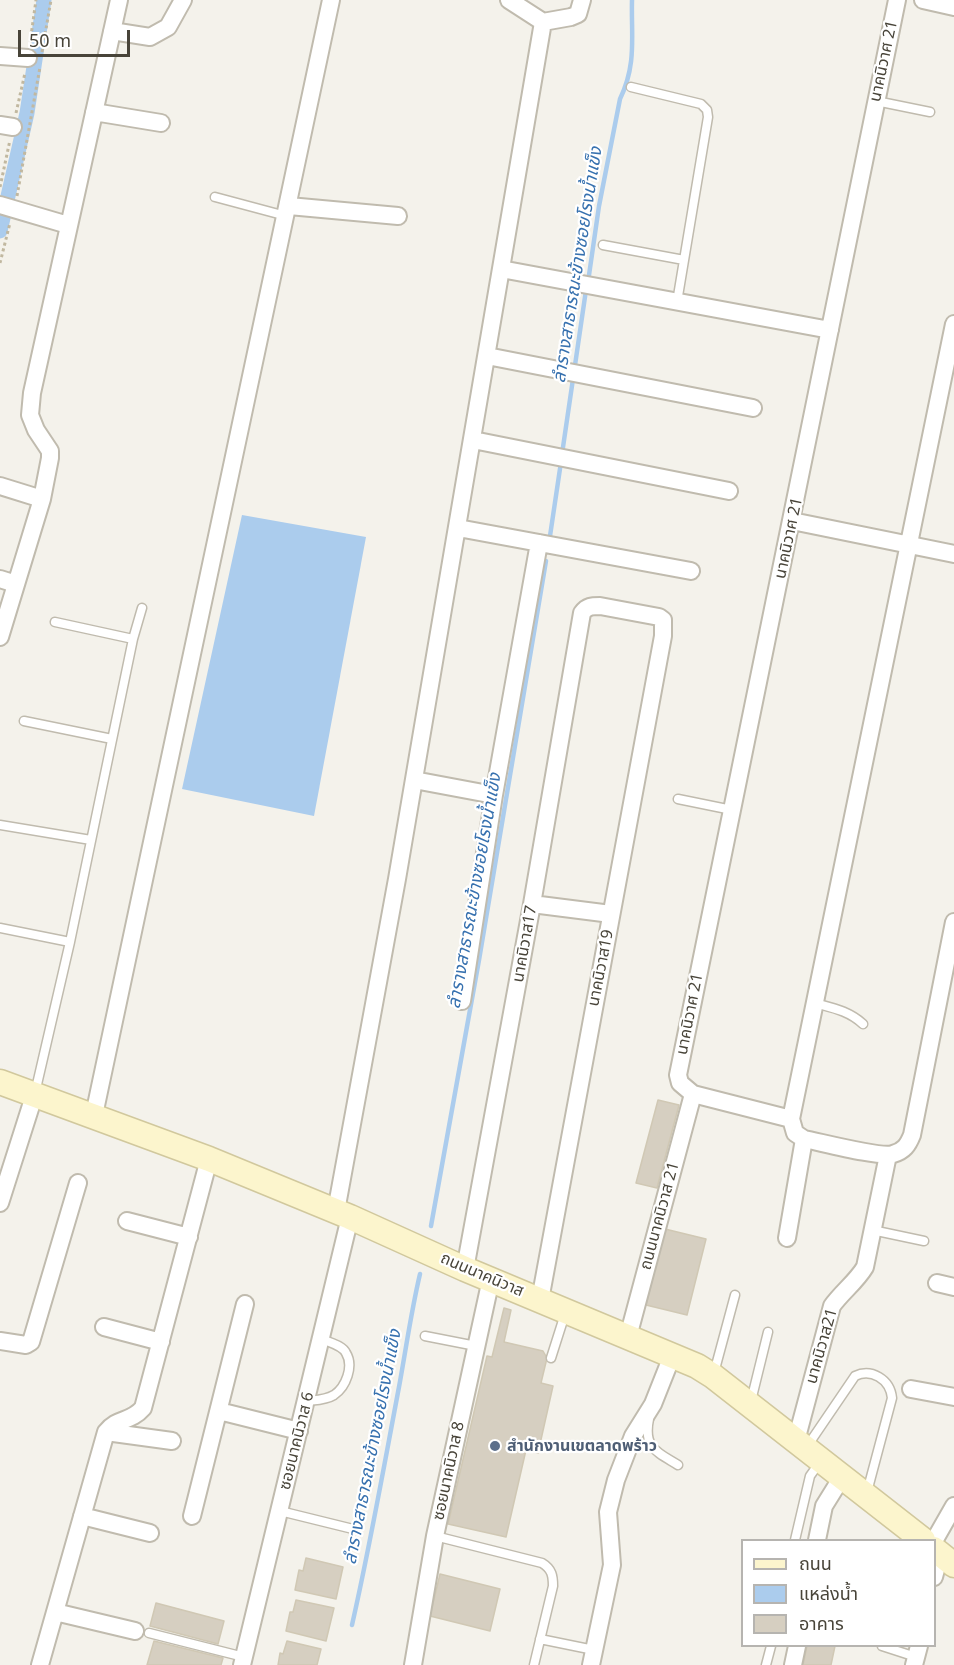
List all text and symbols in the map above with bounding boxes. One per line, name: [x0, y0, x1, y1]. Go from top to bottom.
scale bar: [21, 18, 134, 56]
street label: นาคนิวาศ 21: [866, 19, 902, 103]
text: 50 m: [29, 28, 71, 52]
water label: ลำรางสาธารณะข้างซอยโรงน้ำแข็ง: [549, 145, 607, 385]
street label: นาคนิวาศ 21: [771, 496, 807, 580]
water label: ลำรางสาธารณะข้างซอยโรงน้ำแข็ง: [444, 772, 506, 1010]
street label: นาคนิวาส17: [509, 904, 541, 984]
street label: นาคนิวาส19: [584, 928, 618, 1008]
street label: นาคนิวาศ 21: [673, 972, 707, 1056]
street label: ถนนนาคนิวาส 21: [636, 1160, 684, 1272]
street label: ถนนนาคนิวาส: [437, 1249, 527, 1301]
street label: นาคนิวาส21: [802, 1306, 842, 1386]
water label: ลำรางสาธารณะข้างซอยโรงน้ำแข็ง: [340, 1328, 406, 1566]
street label: ซอยนาคนิวาส 6: [276, 1390, 318, 1492]
street label: ซอยนาคนิวาส 8: [429, 1420, 469, 1522]
place label: สำนักงานเขตลาดพร้าว: [507, 1436, 657, 1456]
marker: สำนักงานเขตลาดพร้าว: [488, 1439, 502, 1453]
legend: [741, 1539, 936, 1647]
text: ถนน: [799, 1551, 832, 1575]
text: แหล่งน้ำ: [799, 1581, 858, 1605]
text: อาคาร: [799, 1611, 844, 1635]

